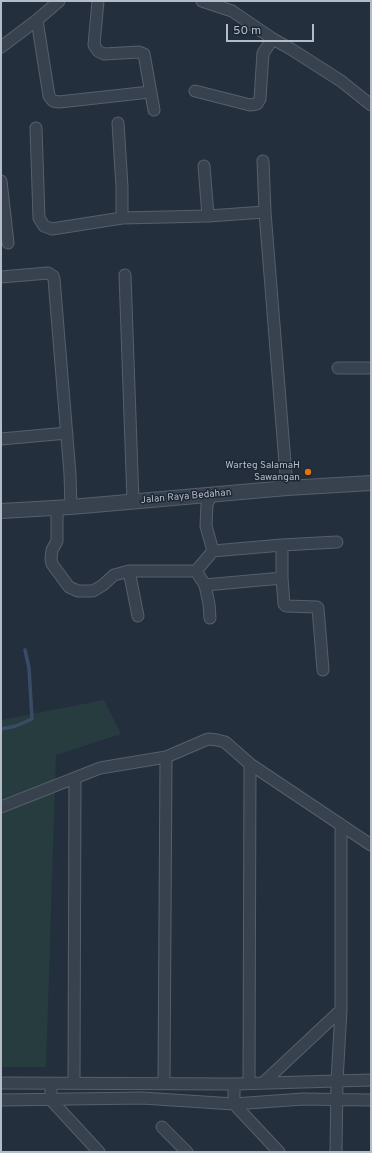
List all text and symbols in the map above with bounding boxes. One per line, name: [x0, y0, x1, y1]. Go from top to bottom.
scale bar: [228, 16, 316, 42]
text: 50 m: [233, 23, 261, 39]
place label: Warteg SalamaH Sawangan: [225, 460, 300, 484]
marker: Warteg SalamaH Sawangan: [303, 467, 313, 477]
street label: Jalan Raya Bedahan: [140, 487, 232, 507]

